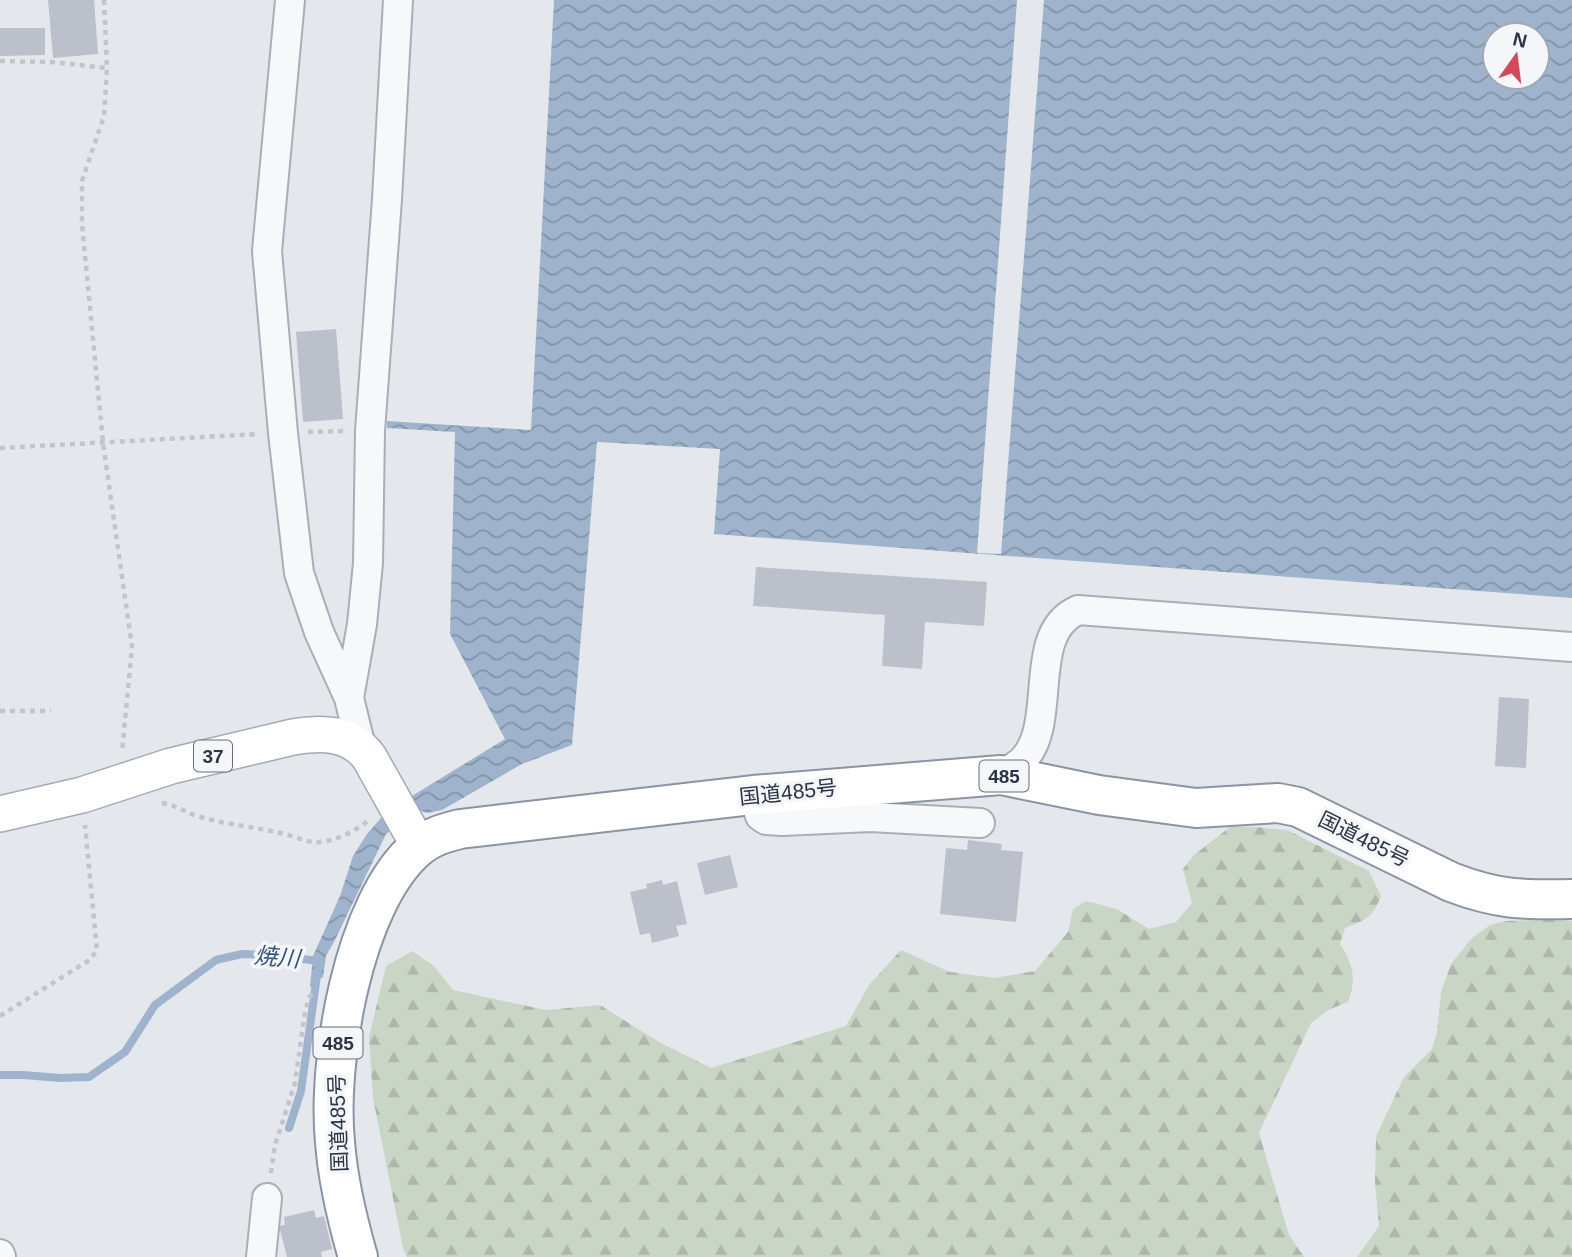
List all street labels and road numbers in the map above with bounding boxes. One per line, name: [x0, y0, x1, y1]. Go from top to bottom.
road number: 37: [194, 740, 232, 772]
road number: 485: [979, 761, 1028, 792]
street label: 国道485号: [738, 775, 838, 809]
street label: 国道485号: [1315, 807, 1413, 871]
road number: 485: [314, 1028, 362, 1058]
street label: 国道485号: [325, 1074, 351, 1172]

